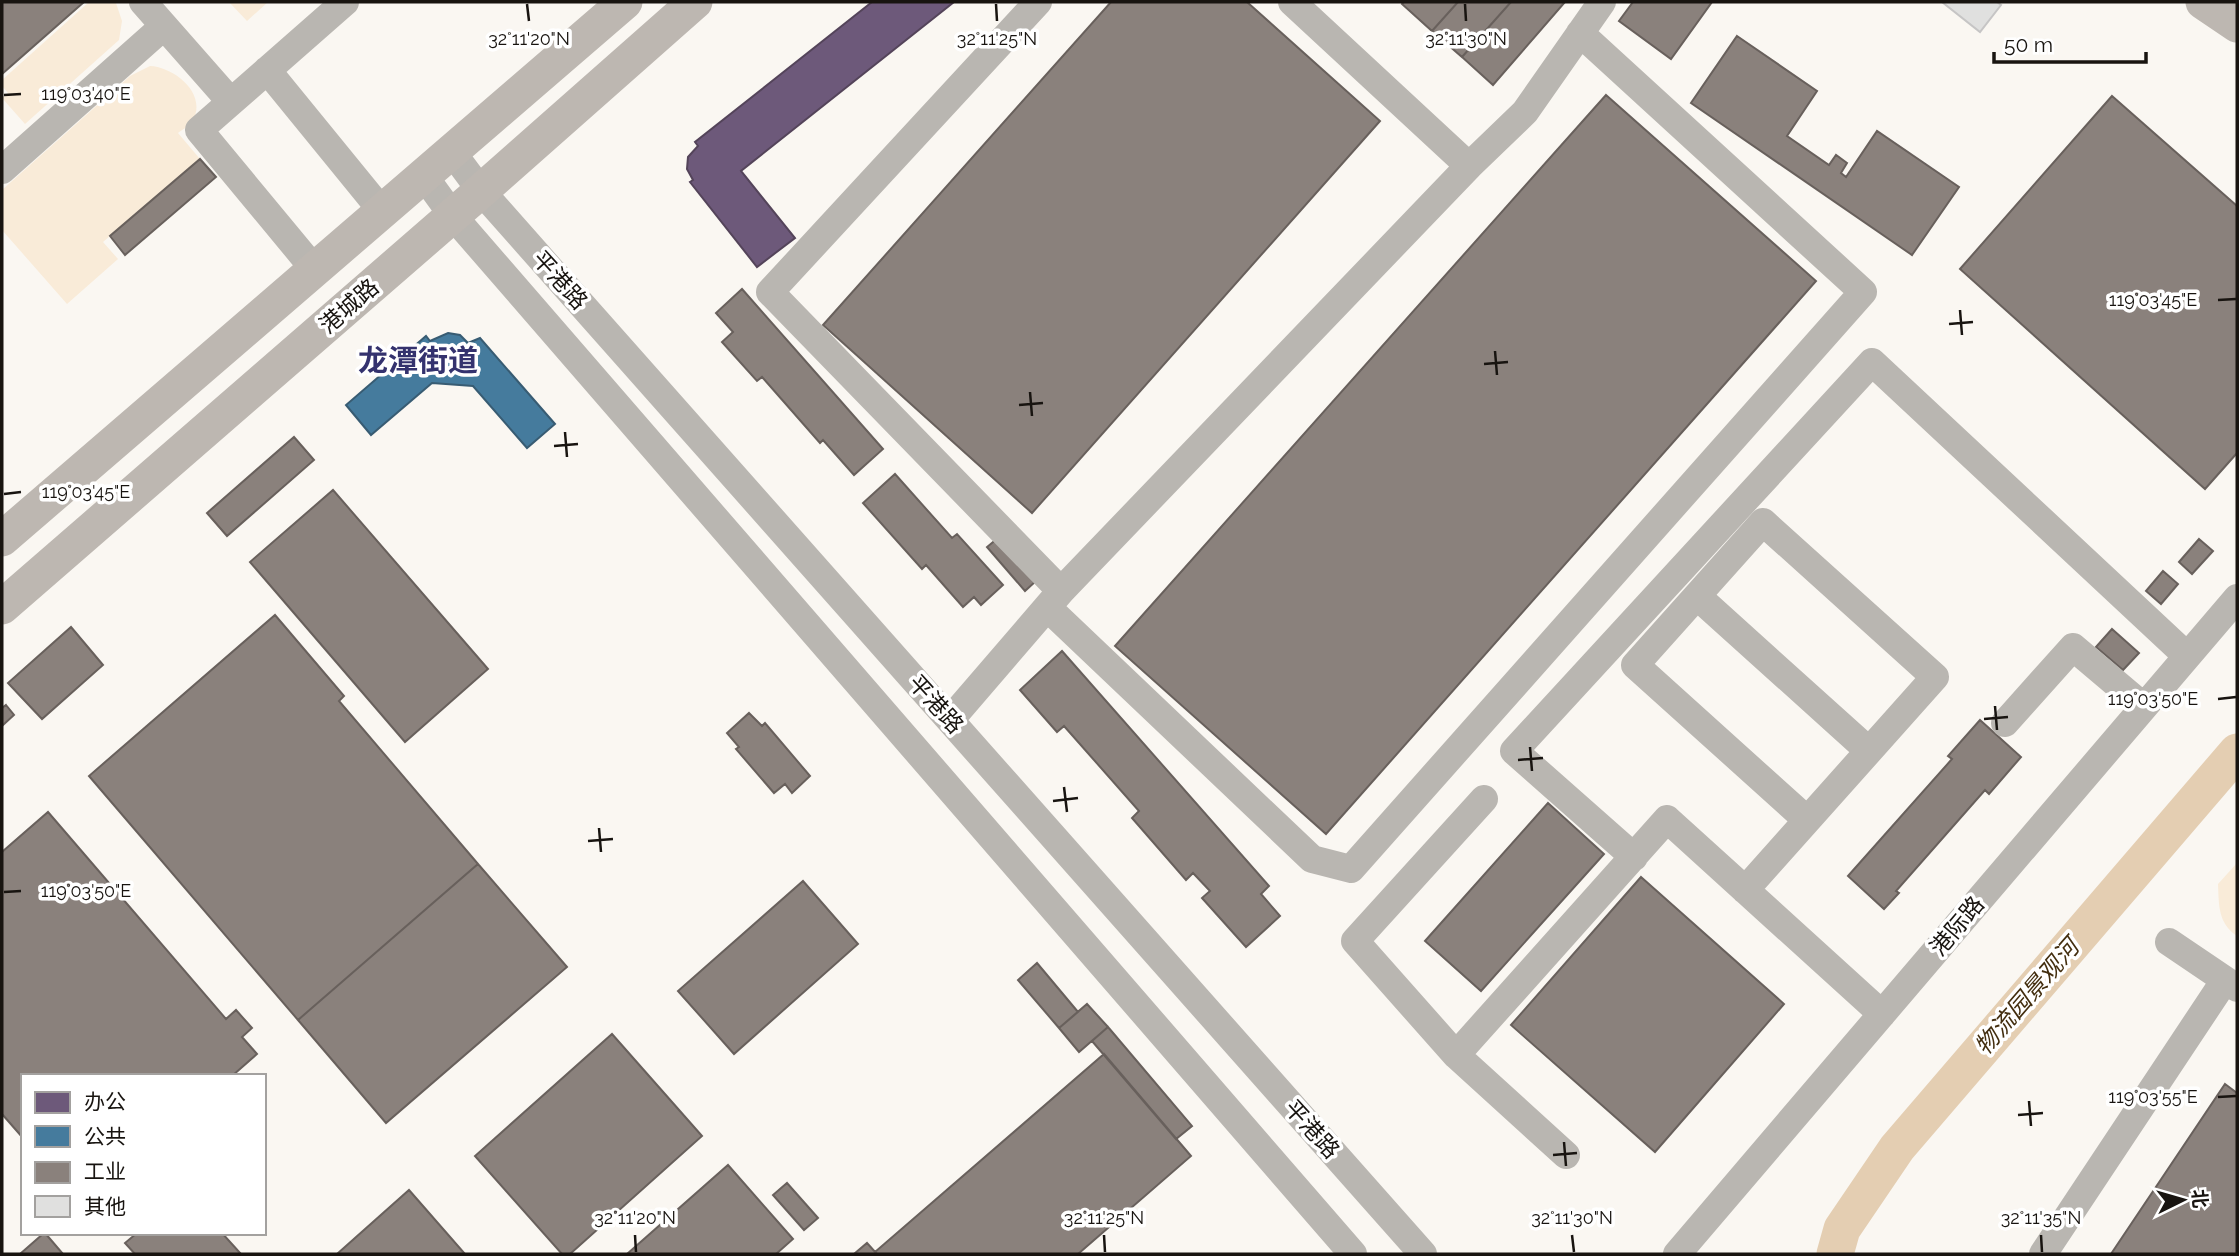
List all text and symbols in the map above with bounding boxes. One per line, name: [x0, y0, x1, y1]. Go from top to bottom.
scale bar: [1994, 21, 2146, 65]
text: 32°11'20"N: [488, 28, 570, 49]
text: 32°11'25"N: [957, 28, 1037, 49]
text: 32°11'30"N: [1425, 28, 1507, 49]
text: 50 m: [2004, 32, 2053, 57]
text: 119°03'40"E: [41, 83, 131, 104]
street label: 平港路: [527, 245, 593, 314]
street label: 港城路: [314, 273, 384, 338]
text: 119°03'45"E: [2109, 289, 2197, 310]
district label: 龙潭街道: [358, 343, 478, 378]
text: 119°03'45"E: [42, 481, 130, 502]
street label: 平港路: [903, 669, 969, 738]
text: 119°03'50"E: [2108, 688, 2198, 709]
text: 119°03'50"E: [41, 880, 131, 901]
street label: 港际路: [1924, 891, 1989, 961]
water label: 物流园景观河: [1968, 930, 2087, 1061]
legend: [21, 1074, 266, 1235]
text: 119°03'55"E: [2108, 1086, 2198, 1107]
text: 办公: [84, 1089, 126, 1114]
street label: 平港路: [1279, 1094, 1345, 1163]
text: 公共: [84, 1124, 126, 1149]
text: 工业: [84, 1159, 126, 1184]
north arrow: [2148, 1165, 2218, 1235]
text: 北: [2188, 1188, 2212, 1209]
text: 其他: [84, 1194, 126, 1219]
text: 32°11'20"N: [594, 1207, 676, 1228]
text: 32°11'25"N: [1064, 1207, 1144, 1228]
text: 32°11'30"N: [1531, 1207, 1613, 1228]
text: 32°11'35"N: [2001, 1207, 2081, 1228]

